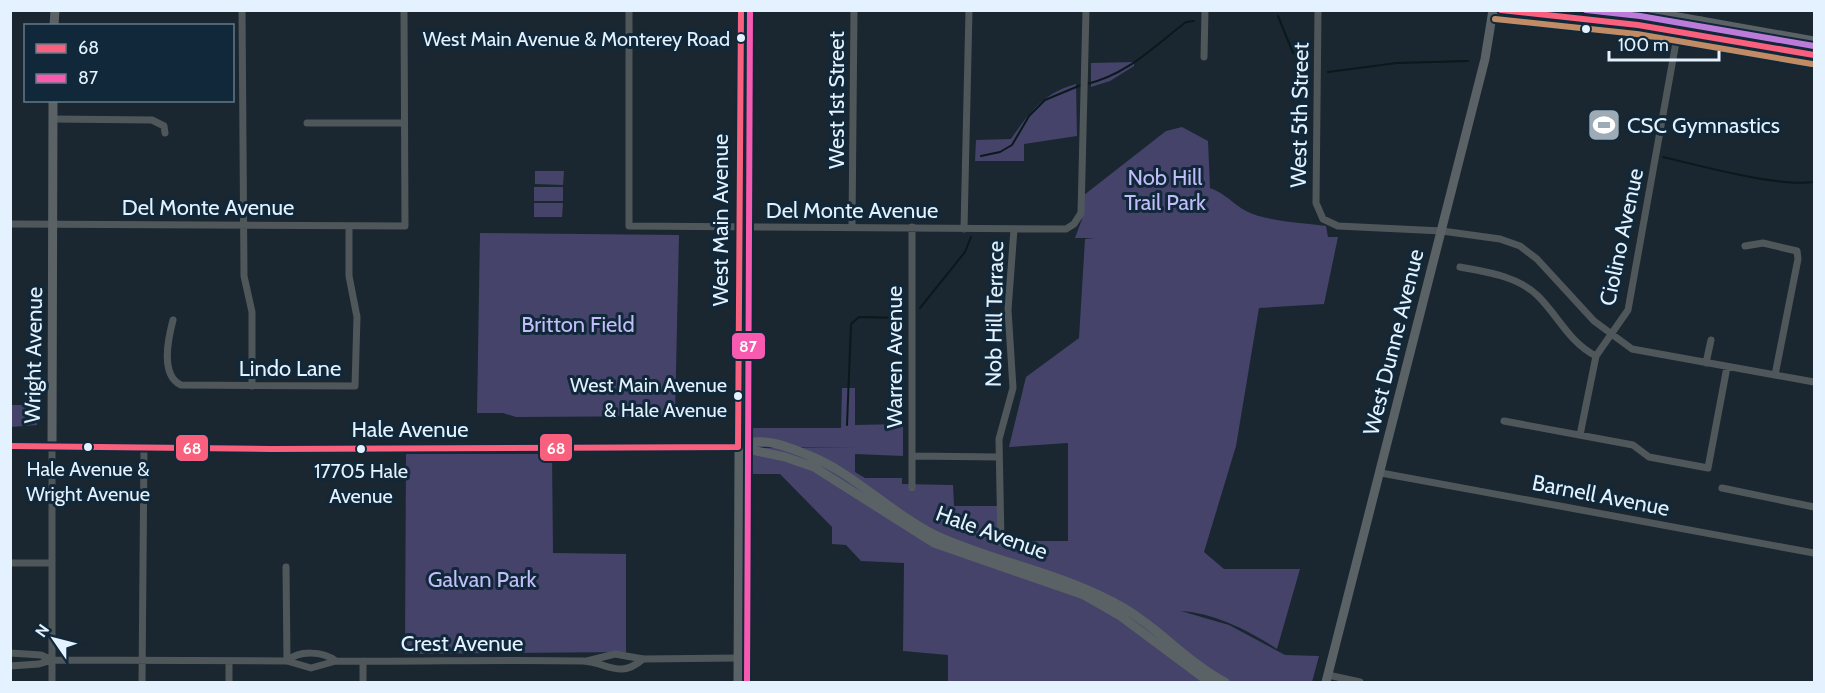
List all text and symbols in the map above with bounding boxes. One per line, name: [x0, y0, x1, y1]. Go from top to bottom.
unlabelled marker: [1580, 23, 1592, 35]
legend: [24, 24, 234, 102]
scale bar: [1609, 24, 1718, 62]
place label: West Main Avenue & Monterey Road: [423, 27, 730, 51]
street label: West 1st Street: [823, 30, 850, 169]
marker: West Main Avenue & Monterey Road: [735, 32, 747, 44]
text: 100 m: [1618, 34, 1669, 56]
text: 68: [78, 37, 99, 59]
street label: West 5th Street: [1285, 41, 1314, 188]
text: 87: [78, 67, 98, 89]
sports icon: CSC Gymnastics: [1586, 107, 1622, 143]
place label: CSC Gymnastics: [1627, 112, 1780, 139]
street label: West Main Avenue: [707, 134, 734, 306]
park label: Nob Hill Trail Park: [1124, 164, 1206, 216]
street label: Ciolino Avenue: [1594, 166, 1649, 308]
street label: Del Monte Avenue: [122, 194, 294, 221]
street label: Del Monte Avenue: [766, 197, 938, 224]
street label: Nob Hill Terrace: [980, 241, 1009, 387]
street label: West Dunne Avenue: [1357, 246, 1430, 438]
street label: Warren Avenue: [881, 286, 908, 428]
street label: Wright Avenue: [19, 287, 48, 424]
park label: Britton Field: [521, 311, 635, 338]
line badge: 87: [731, 332, 766, 360]
text: 87: [739, 337, 758, 356]
street label: Lindo Lane: [239, 355, 341, 382]
place label: West Main Avenue & Hale Avenue: [570, 373, 727, 422]
marker: West Main Avenue & Hale Avenue: [732, 390, 744, 402]
street label: Hale Avenue: [352, 416, 468, 443]
line badge: 68: [539, 433, 573, 462]
line badge: 68: [175, 434, 209, 462]
text: 68: [183, 439, 201, 458]
text: 68: [547, 439, 565, 458]
marker: Hale Avenue & Wright Avenue: [82, 441, 94, 453]
marker: 17705 Hale Avenue: [355, 443, 367, 455]
place label: Hale Avenue & Wright Avenue: [26, 457, 150, 506]
place label: 17705 Hale Avenue: [314, 459, 408, 508]
street label: Barnell Avenue: [1530, 469, 1672, 522]
street label: Hale Avenue: [932, 500, 1051, 565]
park label: Galvan Park: [428, 566, 536, 593]
north arrow: [24, 609, 84, 669]
text: N: [31, 621, 53, 641]
street label: Crest Avenue: [401, 630, 523, 657]

